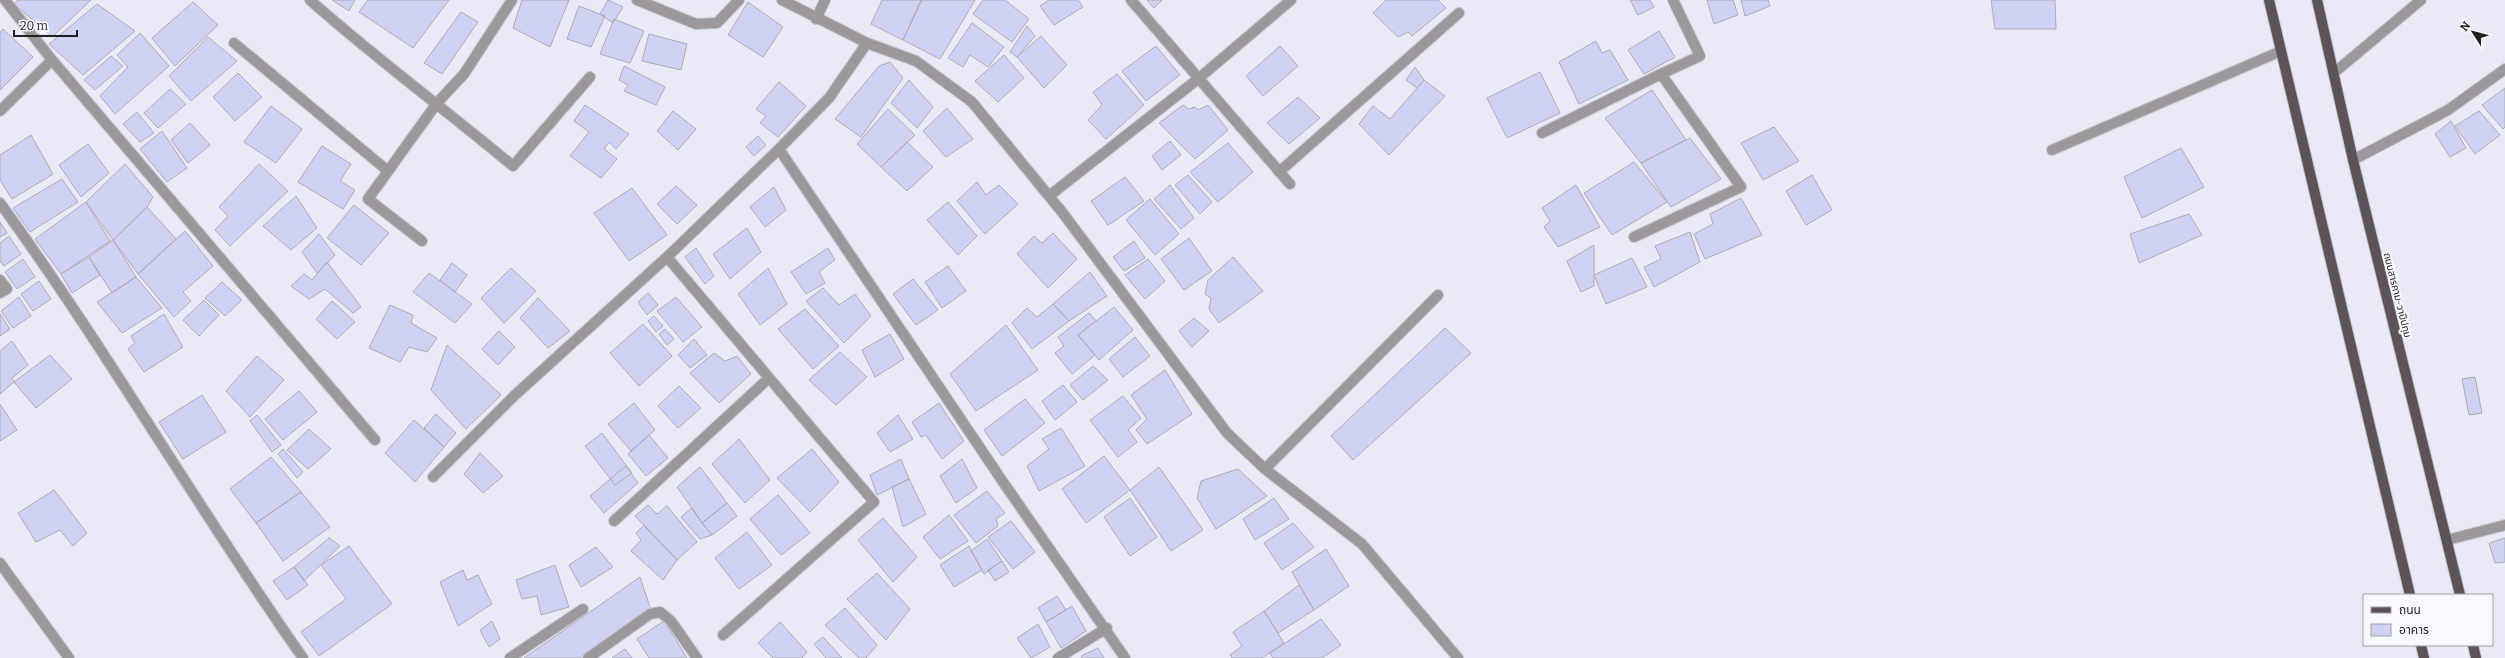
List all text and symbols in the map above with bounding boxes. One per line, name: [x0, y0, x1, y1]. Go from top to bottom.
scale bar: [14, 12, 77, 38]
north arrow: [2453, 12, 2493, 52]
text: 20 m: [20, 19, 49, 33]
text: N: [2458, 19, 2473, 34]
street label: ถนนสารคาม-วาปีปทุม: [2381, 251, 2413, 339]
legend: [2363, 594, 2493, 646]
text: ถนน: [2399, 603, 2421, 617]
text: อาคาร: [2399, 623, 2429, 637]

